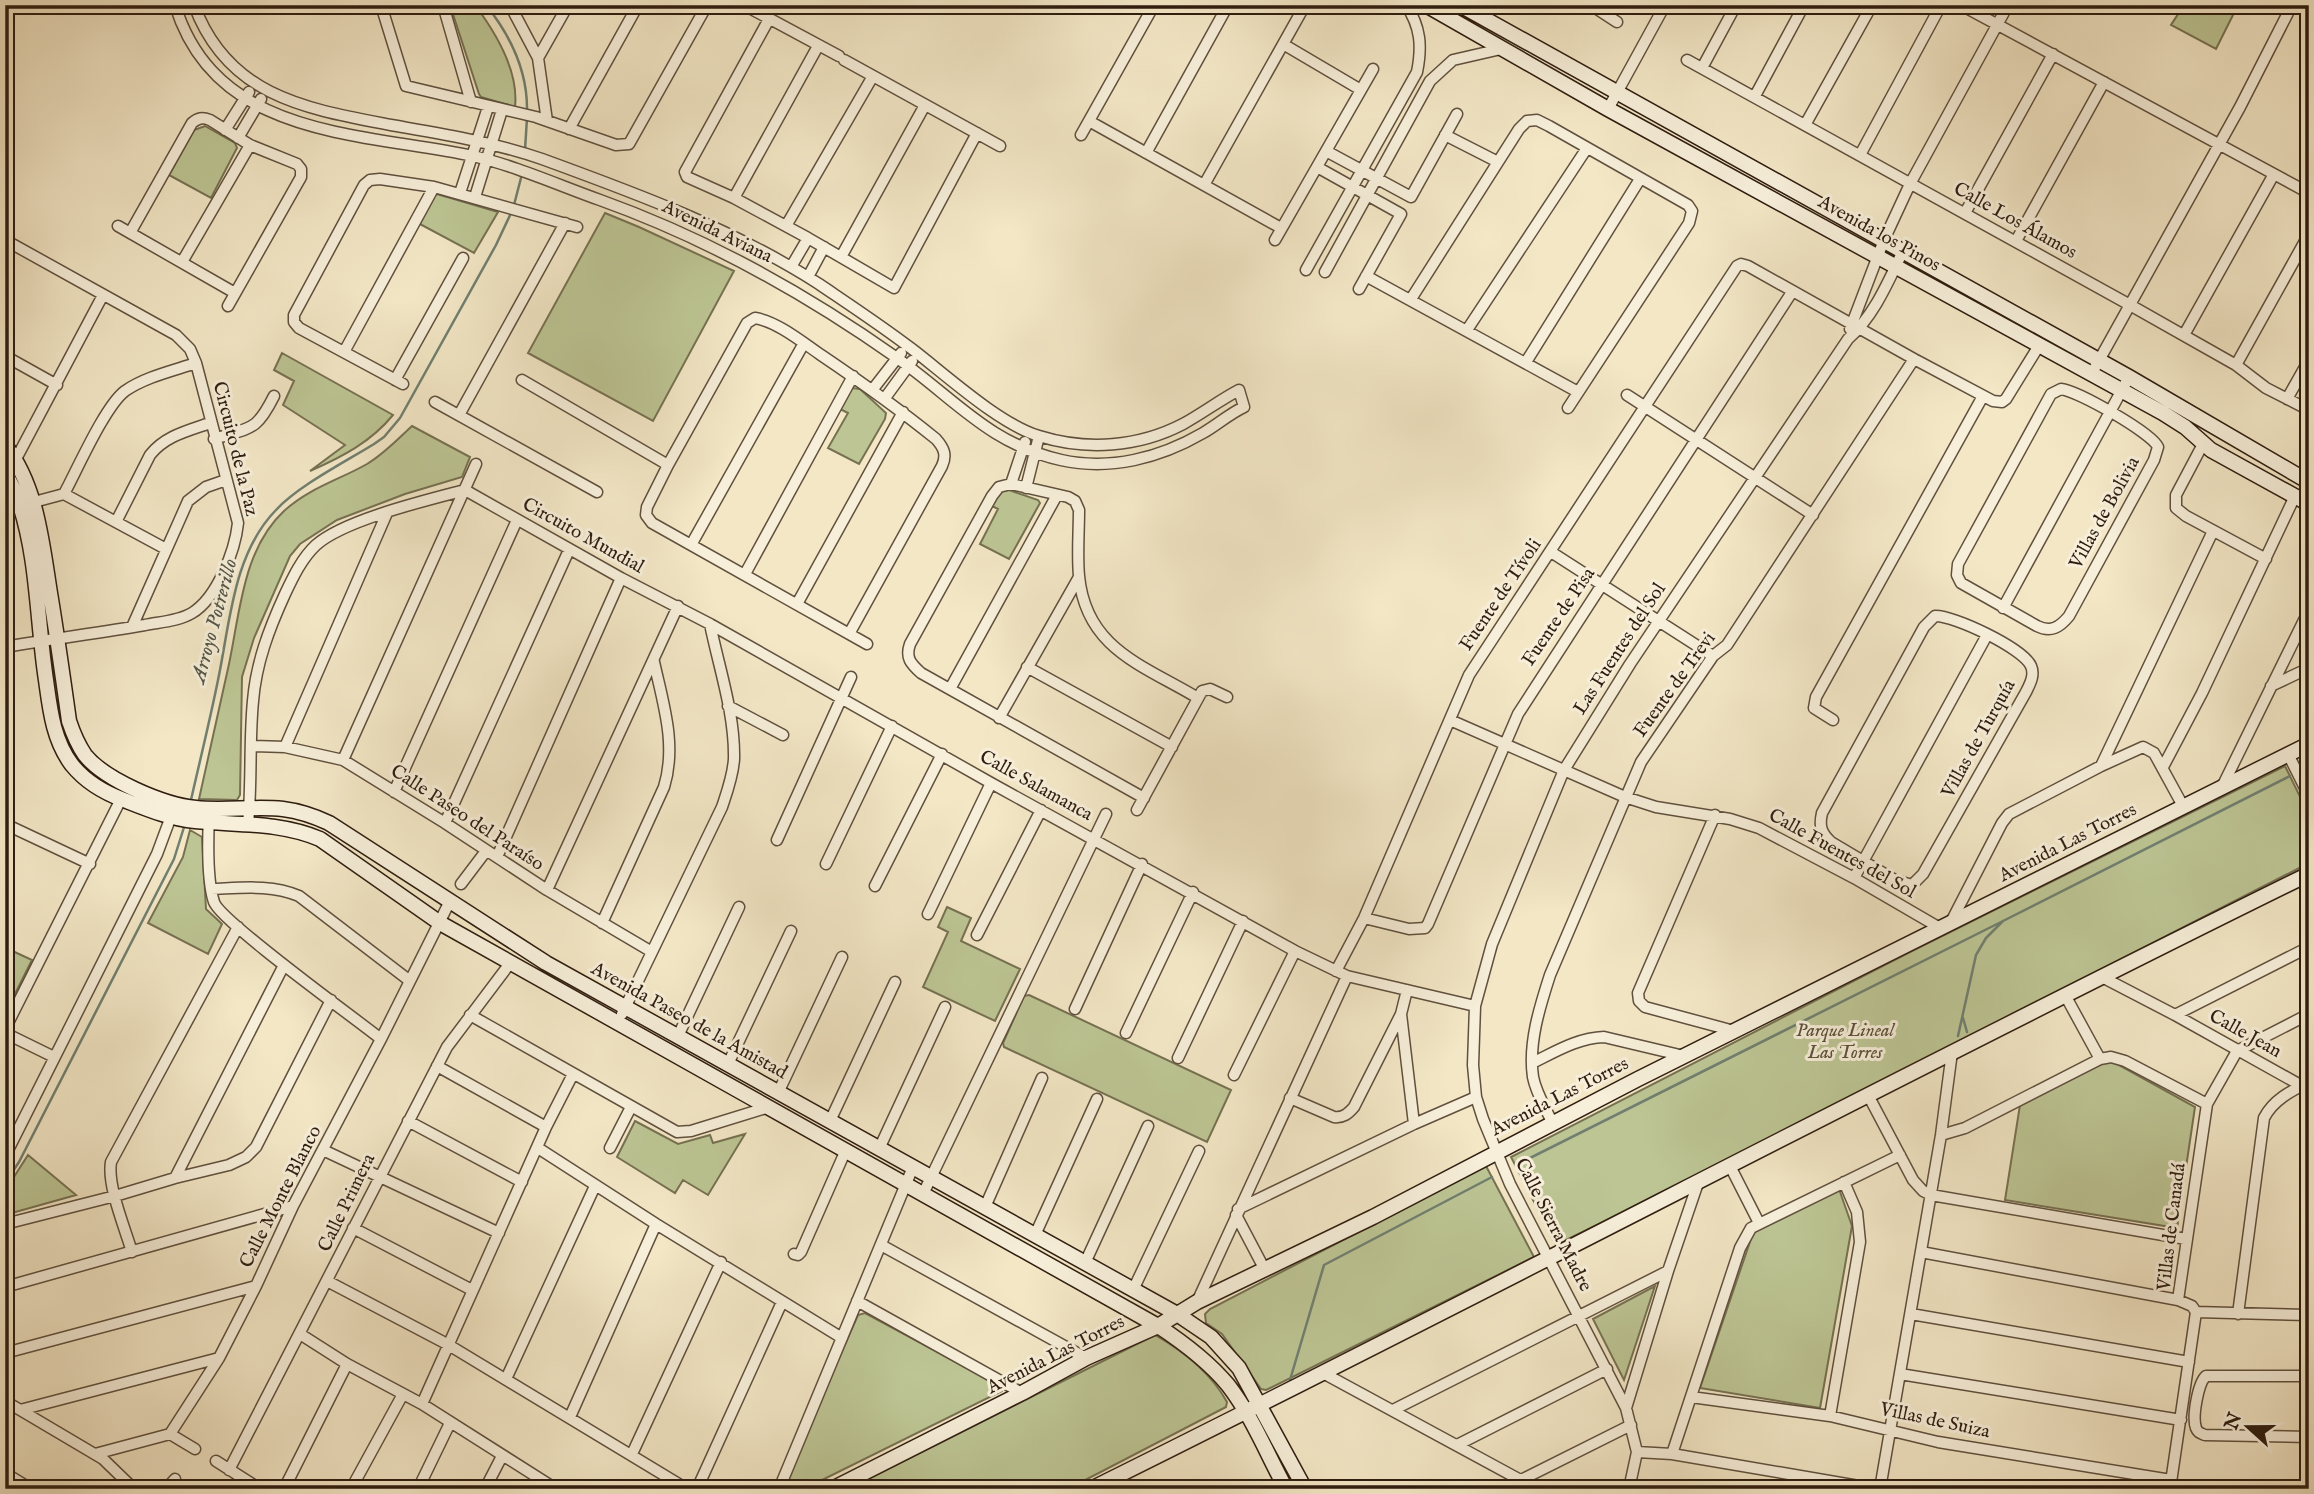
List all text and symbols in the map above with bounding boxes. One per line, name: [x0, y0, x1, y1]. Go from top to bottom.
street label: Calle Los Álamos: [1949, 176, 2081, 265]
street label: Avenida los Pinos: [1813, 190, 1944, 278]
street label: Avenida Aviana: [657, 195, 777, 269]
street label: Circuito de la Paz: [207, 379, 263, 519]
street label: Villas de Bolivia: [2064, 452, 2146, 574]
street label: Circuito Mundial: [518, 493, 649, 580]
street label: Fuente de Tívoli: [1455, 534, 1547, 656]
water label: Arroyo Potrerillo: [185, 556, 245, 688]
street label: Fuente de Pisa: [1517, 562, 1601, 671]
street label: Las Fuentes del Sol: [1568, 578, 1672, 719]
street label: Fuente de Trevi: [1629, 628, 1721, 742]
street label: Villas de Turquía: [1936, 675, 2022, 803]
street label: Calle Salamanca: [975, 745, 1097, 827]
street label: Calle Paseo del Paraíso: [386, 759, 548, 877]
street label: Avenida Las Torres: [1994, 798, 2141, 888]
street label: Calle Fuentes del Sol: [1764, 804, 1921, 905]
street label: Avenida Paseo de la Amistad: [586, 957, 792, 1085]
street label: Calle Jean: [2204, 1004, 2286, 1064]
park label: Parque Lineal Las Torres: [1796, 1019, 1895, 1065]
street label: Avenida Las Torres: [1486, 1052, 1633, 1142]
street label: Calle Monte Blanco: [235, 1122, 327, 1272]
street label: Calle Primera: [313, 1149, 381, 1256]
street label: Calle Sierra Madre: [1509, 1154, 1597, 1296]
street label: Villas de Canadá: [2152, 1161, 2192, 1293]
street label: Avenida Las Torres: [982, 1310, 1129, 1400]
north arrow: [2212, 1392, 2282, 1462]
street label: Villas de Suiza: [1877, 1397, 1993, 1445]
text: N: [2219, 1409, 2248, 1435]

